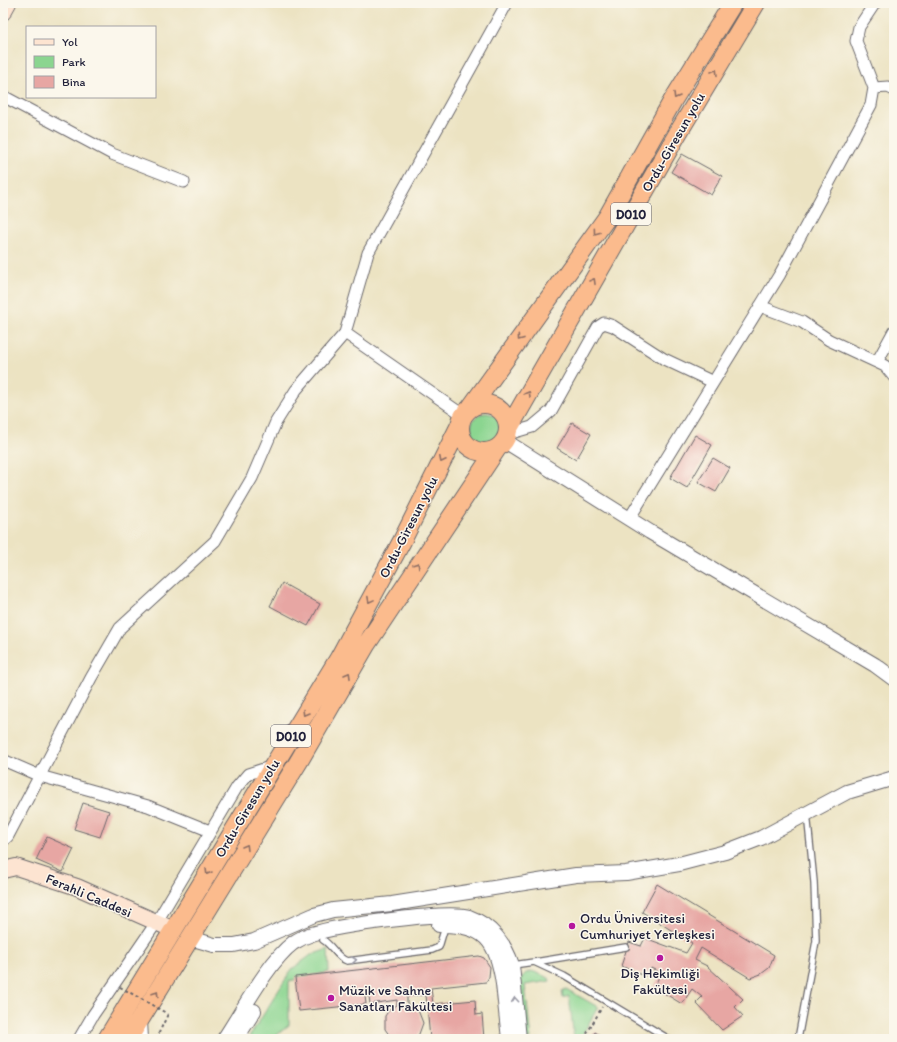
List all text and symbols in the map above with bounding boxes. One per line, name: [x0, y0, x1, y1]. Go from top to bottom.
legend: [26, 26, 156, 98]
text: Yol: [62, 35, 78, 49]
text: Park: [62, 55, 86, 69]
one-way arrow: [710, 69, 717, 76]
text: Bina: [62, 75, 86, 89]
street label: Ordu-Giresun yolu: [638, 89, 709, 195]
one-way arrow: [673, 92, 681, 99]
road number: D010: [611, 203, 651, 225]
one-way arrow: [594, 228, 601, 235]
one-way arrow: [588, 278, 595, 285]
one-way arrow: [518, 334, 525, 341]
one-way arrow: [524, 391, 531, 398]
one-way arrow: [439, 456, 447, 463]
street label: Ordu-Giresun yolu: [375, 473, 442, 581]
one-way arrow: [412, 562, 420, 569]
one-way arrow: [367, 596, 374, 603]
one-way arrow: [344, 672, 351, 679]
one-way arrow: [302, 709, 310, 716]
road number: D010: [271, 725, 311, 747]
street label: Ordu-Giresun yolu: [211, 756, 284, 861]
one-way arrow: [241, 844, 249, 851]
one-way arrow: [206, 868, 213, 875]
street label: Ferahli Caddesi: [43, 870, 134, 921]
place label: Ordu Üniversitesi Cumhuriyet Yerleşkesi: [580, 910, 715, 943]
marker: Ordu Üniversitesi Cumhuriyet Yerleşkesi: [567, 921, 577, 931]
marker: Diş Hekimliği Fakültesi: [655, 953, 665, 963]
one-way arrow: [350, 956, 357, 965]
place label: Diş Hekimliği Fakültesi: [621, 965, 699, 998]
place label: Müzik ve Sahne Sanatları Fakültesi: [339, 982, 452, 1015]
one-way arrow: [152, 991, 159, 998]
marker: Müzik ve Sahne Sanatları Fakültesi: [326, 993, 336, 1003]
one-way arrow: [511, 997, 520, 1003]

